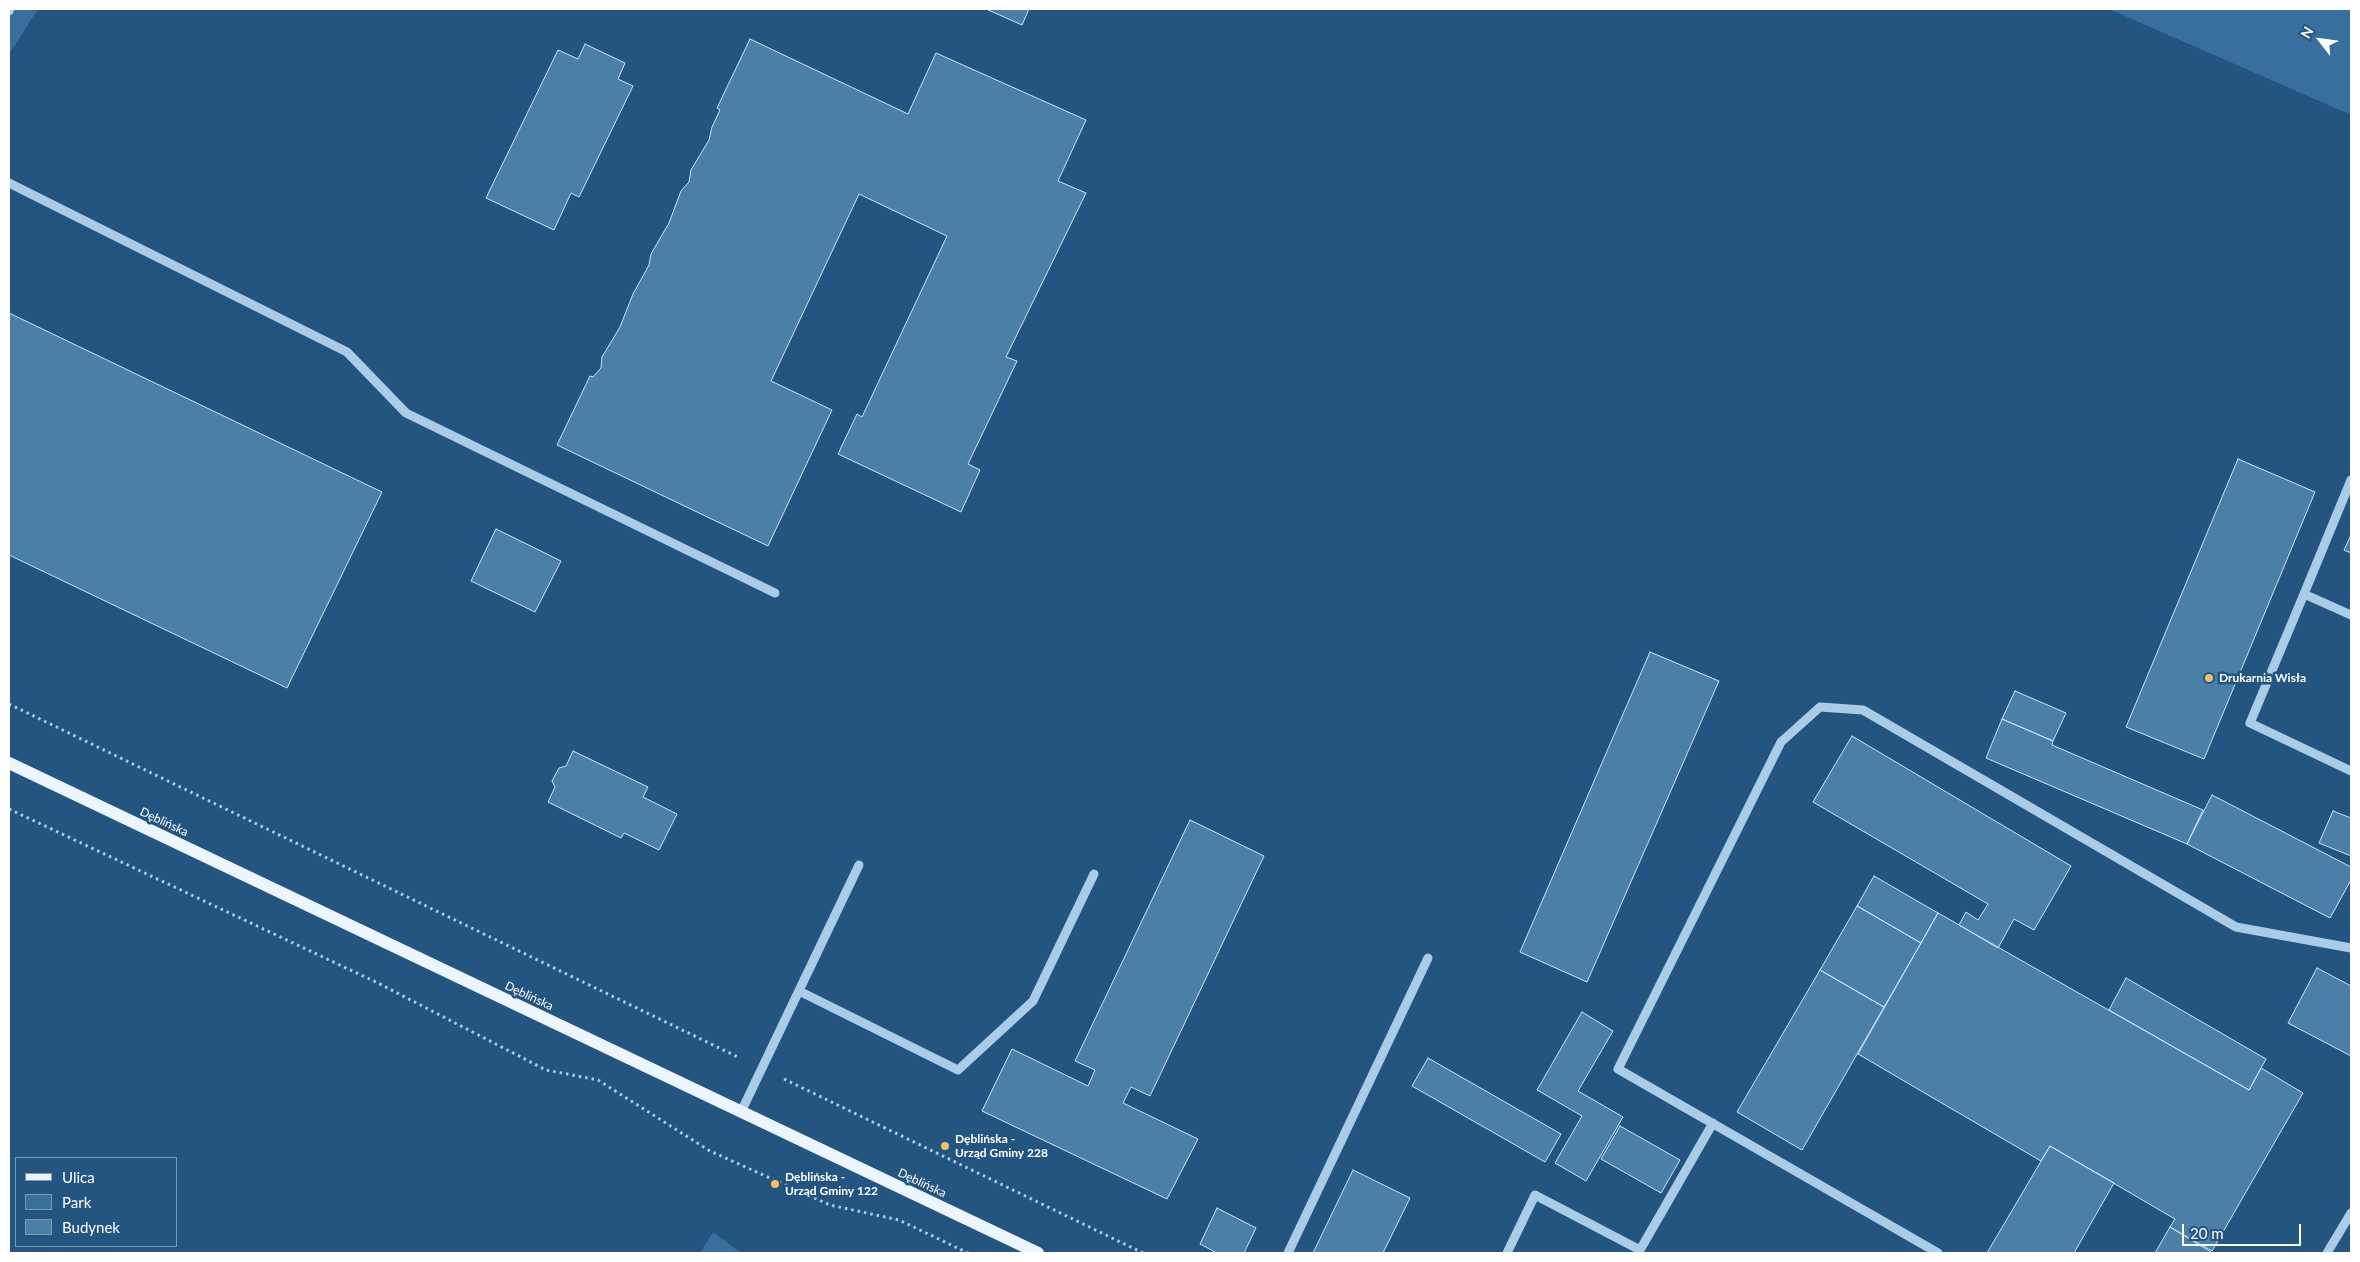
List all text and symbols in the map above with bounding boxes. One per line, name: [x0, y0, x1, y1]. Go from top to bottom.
north arrow: [2295, 15, 2345, 65]
text: N: [2297, 23, 2317, 41]
place label: Drukarnia Wisła: [2219, 671, 2306, 685]
marker: Drukarnia Wisła: [2203, 672, 2215, 684]
street label: Dęblińska: [138, 805, 190, 839]
street label: Dęblińska: [503, 979, 555, 1013]
place label: Dęblińska - Urząd Gminy 228: [955, 1132, 1048, 1160]
marker: Dęblińska - Urząd Gminy 228: [939, 1140, 951, 1152]
legend: [15, 1157, 178, 1247]
street label: Dęblińska: [896, 1166, 948, 1200]
text: Ulica: [62, 1168, 95, 1186]
place label: Dęblińska - Urząd Gminy 122: [785, 1170, 878, 1198]
marker: Dęblińska - Urząd Gminy 122: [769, 1178, 781, 1190]
text: Park: [62, 1193, 91, 1211]
scale bar: [2185, 1214, 2304, 1246]
text: Budynek: [62, 1218, 120, 1236]
text: 20 m: [2190, 1224, 2224, 1242]

